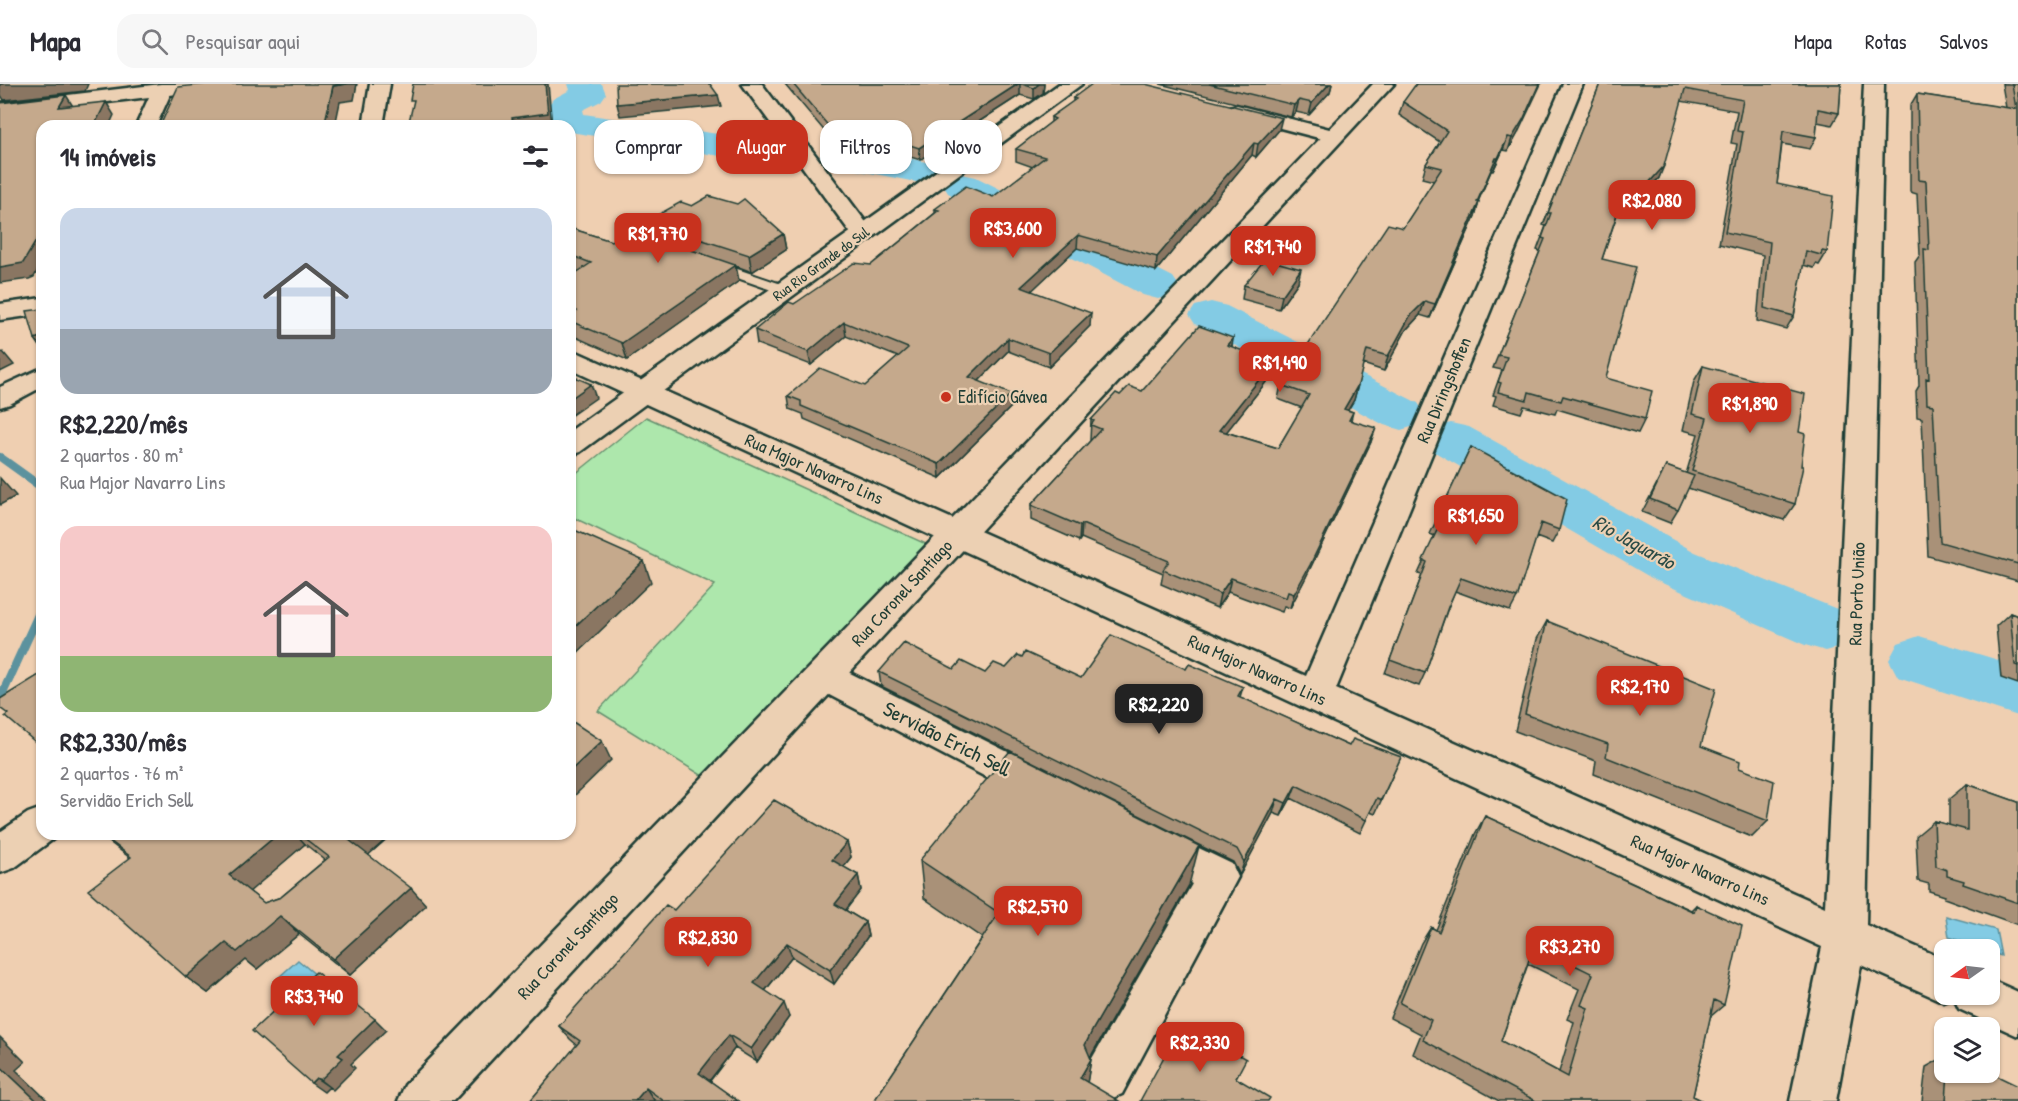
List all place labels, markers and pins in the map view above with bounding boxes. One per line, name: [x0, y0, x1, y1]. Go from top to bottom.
pin: R$2,080: [1597, 180, 1707, 231]
pin: R$3,600: [958, 208, 1068, 259]
pin: R$1,770: [603, 213, 713, 264]
pin: R$1,740: [1218, 226, 1328, 277]
pin: R$1,490: [1225, 342, 1335, 393]
pin: R$1,890: [1695, 383, 1805, 434]
place label: Edifício Gávea: [958, 384, 1047, 409]
marker: Edifício Gávea: [939, 390, 953, 404]
pin: R$1,650: [1421, 495, 1531, 546]
pin: R$2,170: [1585, 666, 1695, 717]
pin: R$2,220: [1104, 684, 1214, 735]
pin: R$2,570: [983, 886, 1093, 937]
pin: R$2,830: [653, 917, 763, 968]
pin: R$3,270: [1515, 926, 1625, 977]
pin: R$3,740: [259, 976, 369, 1027]
pin: R$2,330: [1145, 1022, 1255, 1073]

